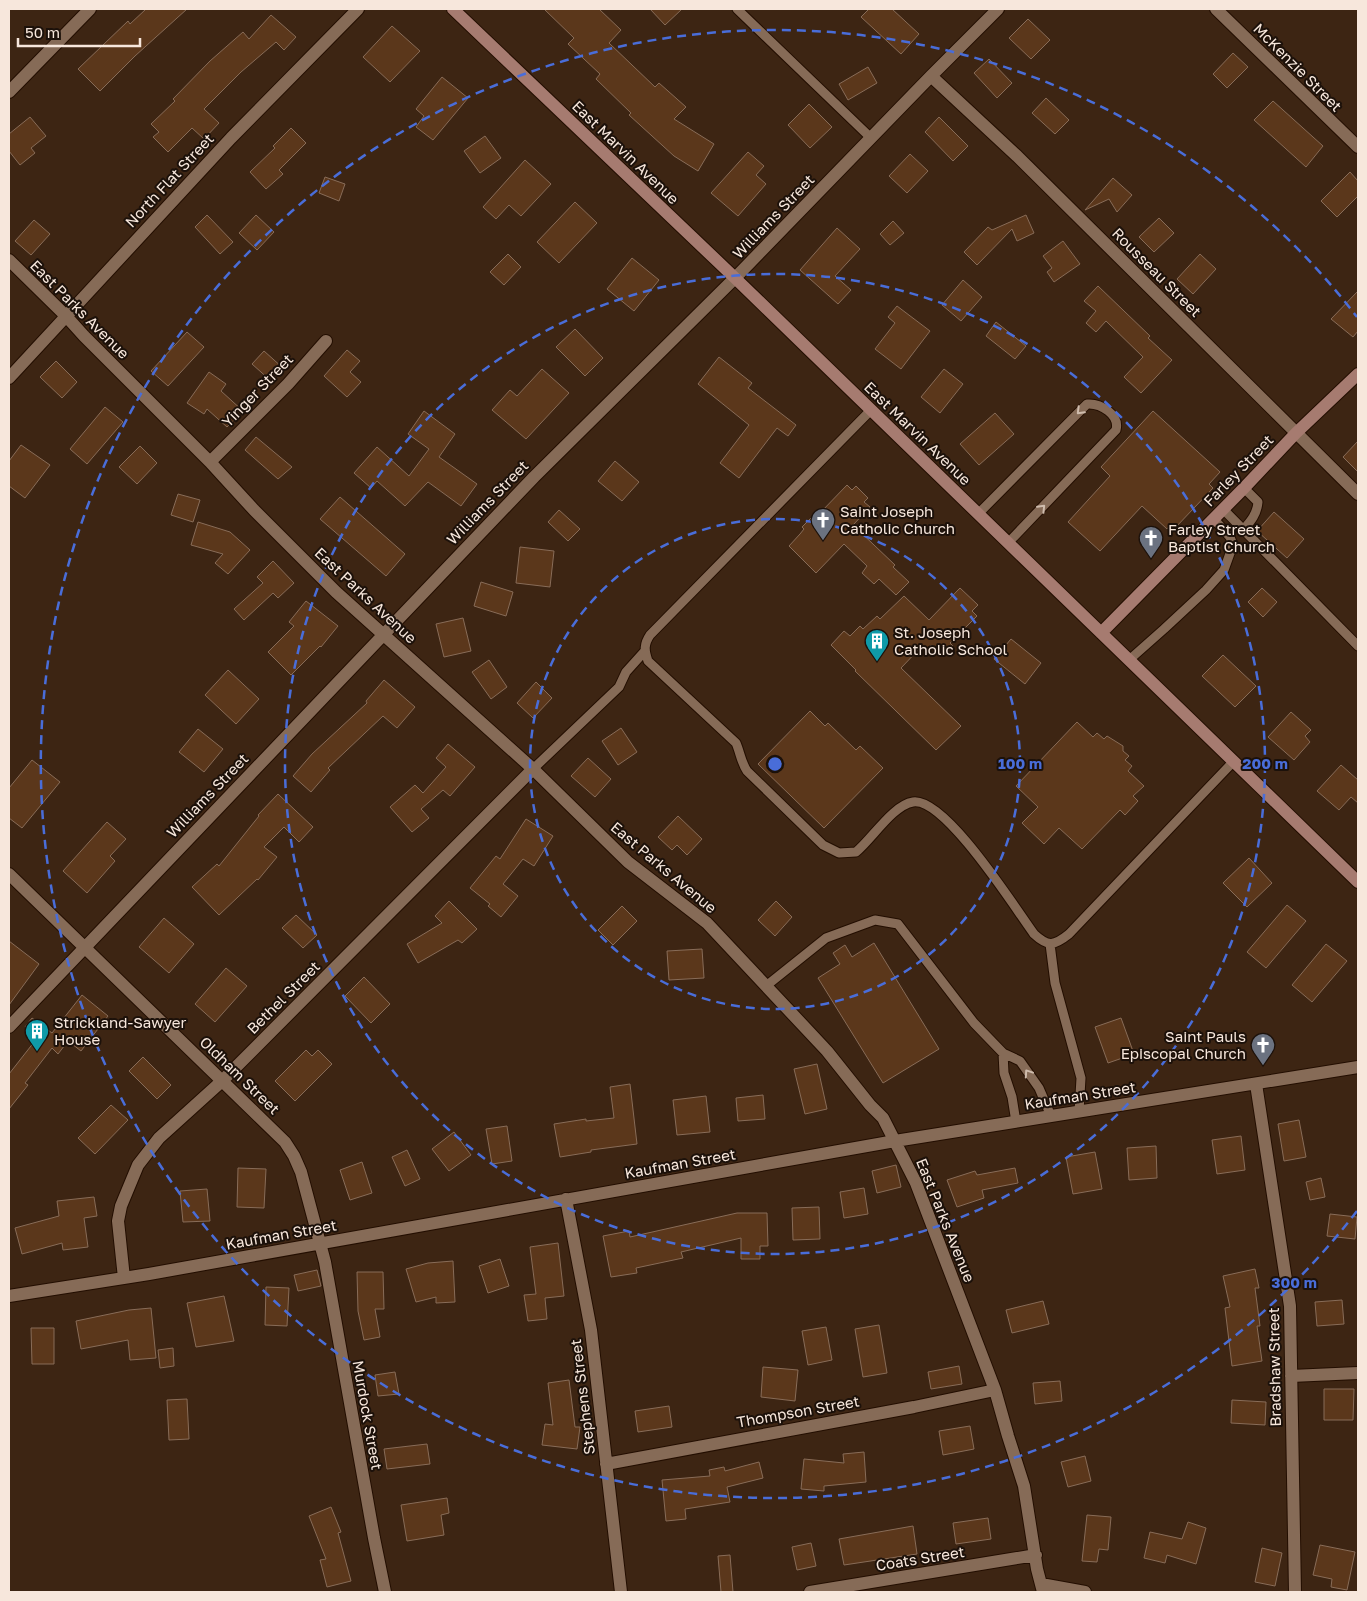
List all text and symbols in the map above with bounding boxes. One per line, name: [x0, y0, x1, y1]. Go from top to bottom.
scale bar: [18, 15, 140, 47]
street label: McKenzie Street: [1250, 19, 1346, 115]
text: 50 m: [25, 23, 60, 41]
street label: East Marvin Avenue: [569, 96, 683, 208]
street label: North Flat Street: [121, 129, 217, 231]
street label: Williams Street: [728, 170, 818, 262]
street label: Rousseau Street: [1109, 224, 1205, 320]
street label: East Parks Avenue: [27, 256, 133, 362]
street label: Yinger Street: [218, 350, 296, 430]
street label: East Marvin Avenue: [861, 377, 975, 489]
one-way arrow: [1077, 405, 1086, 414]
street label: Farley Street: [1199, 430, 1277, 510]
street label: Williams Street: [442, 456, 532, 548]
place label: Saint Joseph Catholic Church: [840, 502, 955, 537]
one-way arrow: [1036, 504, 1045, 513]
church icon: Saint Joseph Catholic Church: [810, 507, 836, 541]
place label: Farley Street Baptist Church: [1168, 520, 1275, 555]
church icon: Farley Street Baptist Church: [1138, 525, 1164, 559]
street label: East Parks Avenue: [311, 543, 421, 647]
place label: St. Joseph Catholic School: [894, 623, 1007, 658]
building icon: St. Joseph Catholic School: [864, 628, 890, 662]
street label: Williams Street: [162, 749, 252, 841]
text: 100 m: [998, 754, 1042, 772]
text: 200 m: [1242, 754, 1288, 772]
centre of rings: [766, 755, 784, 773]
street label: East Parks Avenue: [608, 818, 721, 917]
street label: Bethel Street: [243, 957, 323, 1037]
place label: Strickland-Sawyer House: [54, 1013, 186, 1048]
building icon: Strickland-Sawyer House: [24, 1018, 50, 1052]
place label: Saint Pauls Episcopal Church: [1121, 1027, 1246, 1062]
street label: Oldham Street: [196, 1032, 284, 1118]
church icon: Saint Pauls Episcopal Church: [1250, 1032, 1276, 1066]
one-way arrow: [1025, 1070, 1035, 1079]
street label: Kaufman Street: [1023, 1077, 1137, 1113]
street label: Kaufman Street: [623, 1144, 737, 1182]
street label: East Parks Avenue: [913, 1155, 979, 1285]
street label: Kaufman Street: [224, 1215, 338, 1253]
text: 300 m: [1271, 1273, 1317, 1291]
street label: Bradshaw Street: [1264, 1307, 1284, 1427]
street label: Stephens Street: [566, 1338, 598, 1456]
street label: Murdock Street: [350, 1359, 386, 1471]
street label: Thompson Street: [735, 1391, 861, 1431]
street label: Coats Street: [874, 1542, 966, 1574]

